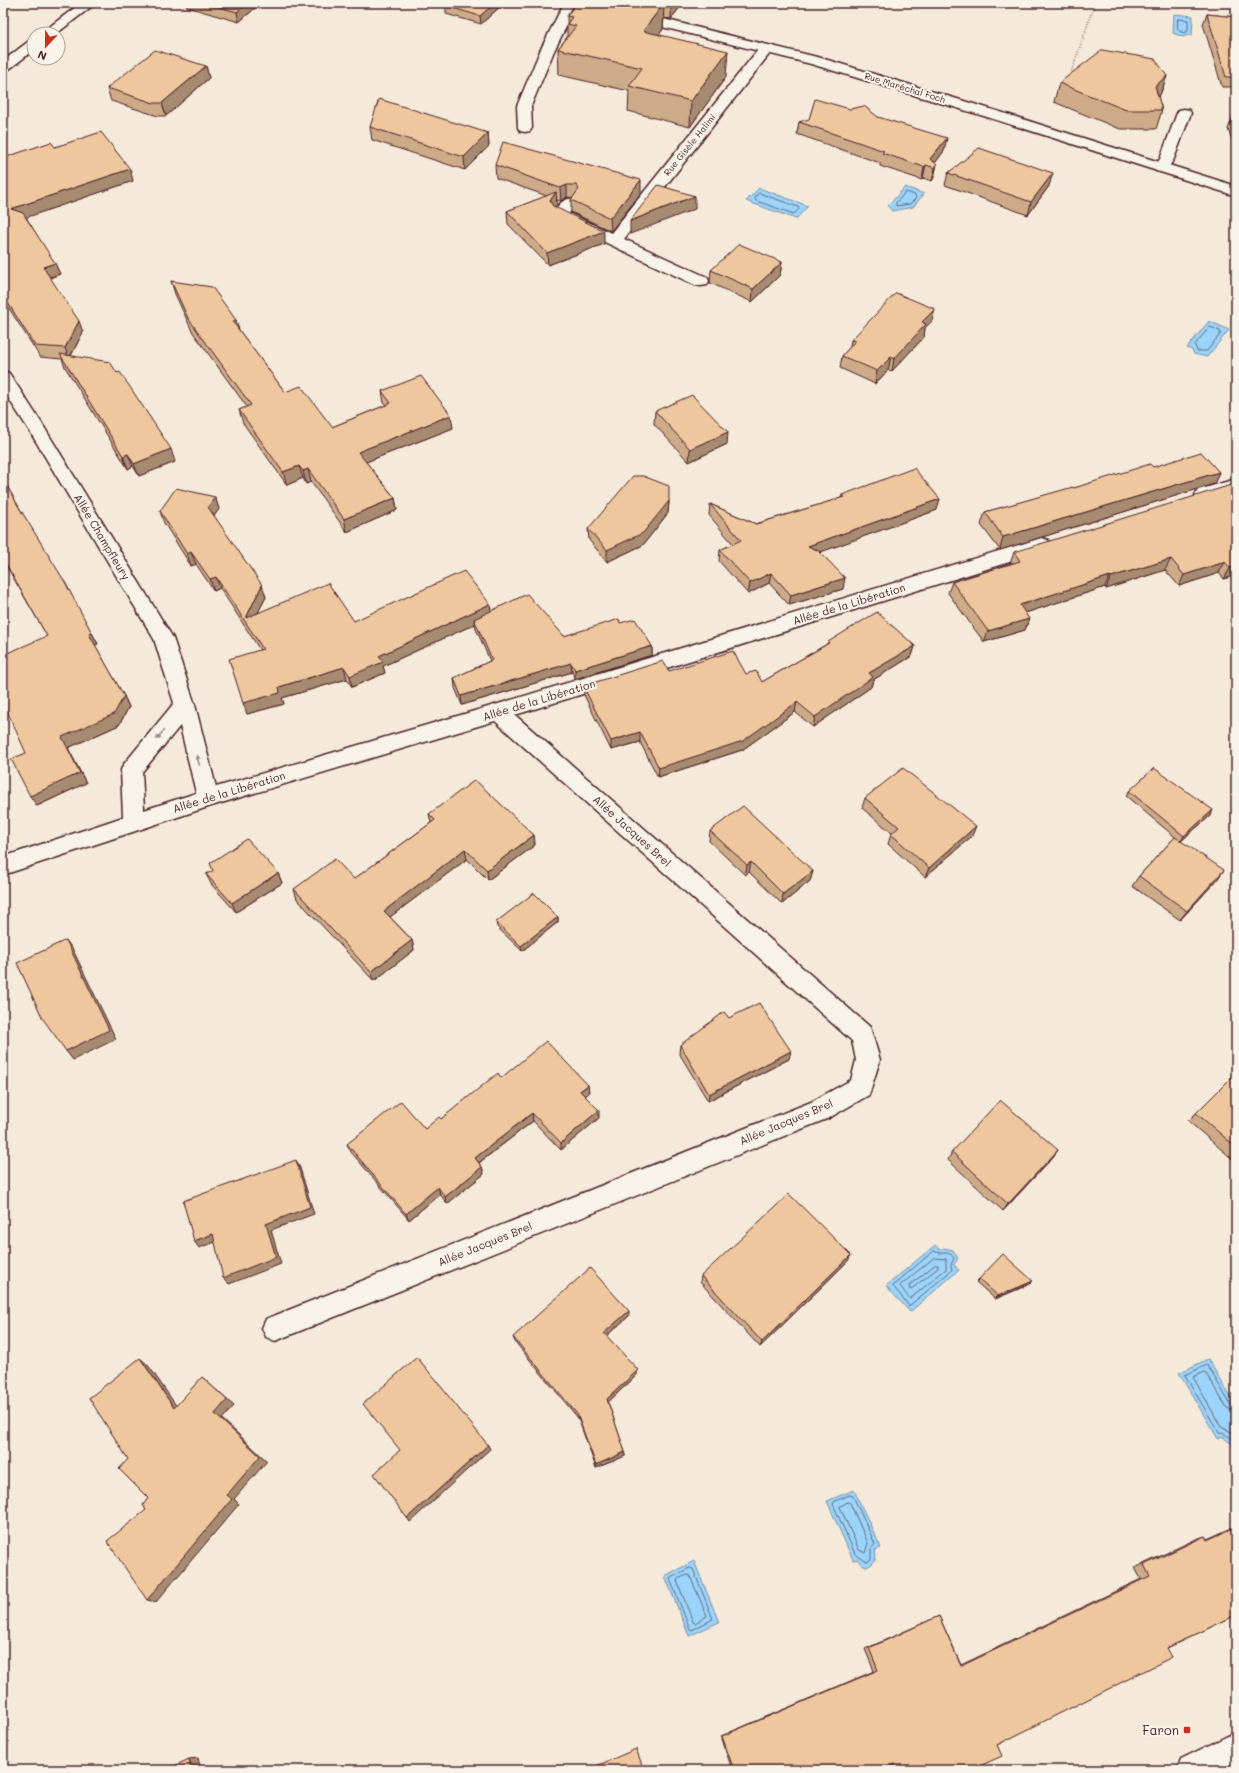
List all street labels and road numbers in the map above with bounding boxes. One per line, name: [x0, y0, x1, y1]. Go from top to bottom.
street label: Rue Maréchal Foch: [863, 70, 947, 105]
street label: Rue Gisèle Halimi: [661, 111, 718, 178]
street label: Allée Champfleury: [71, 491, 134, 583]
street label: Allée de la Libération: [791, 579, 907, 628]
street label: Allée de la Libération: [481, 675, 597, 724]
street label: Allée de la Libération: [171, 767, 287, 816]
street label: Allée Jacques Brel: [590, 791, 675, 870]
street label: Allée Jacques Brel: [737, 1095, 835, 1148]
street label: Allée Jacques Brel: [435, 1218, 534, 1269]

